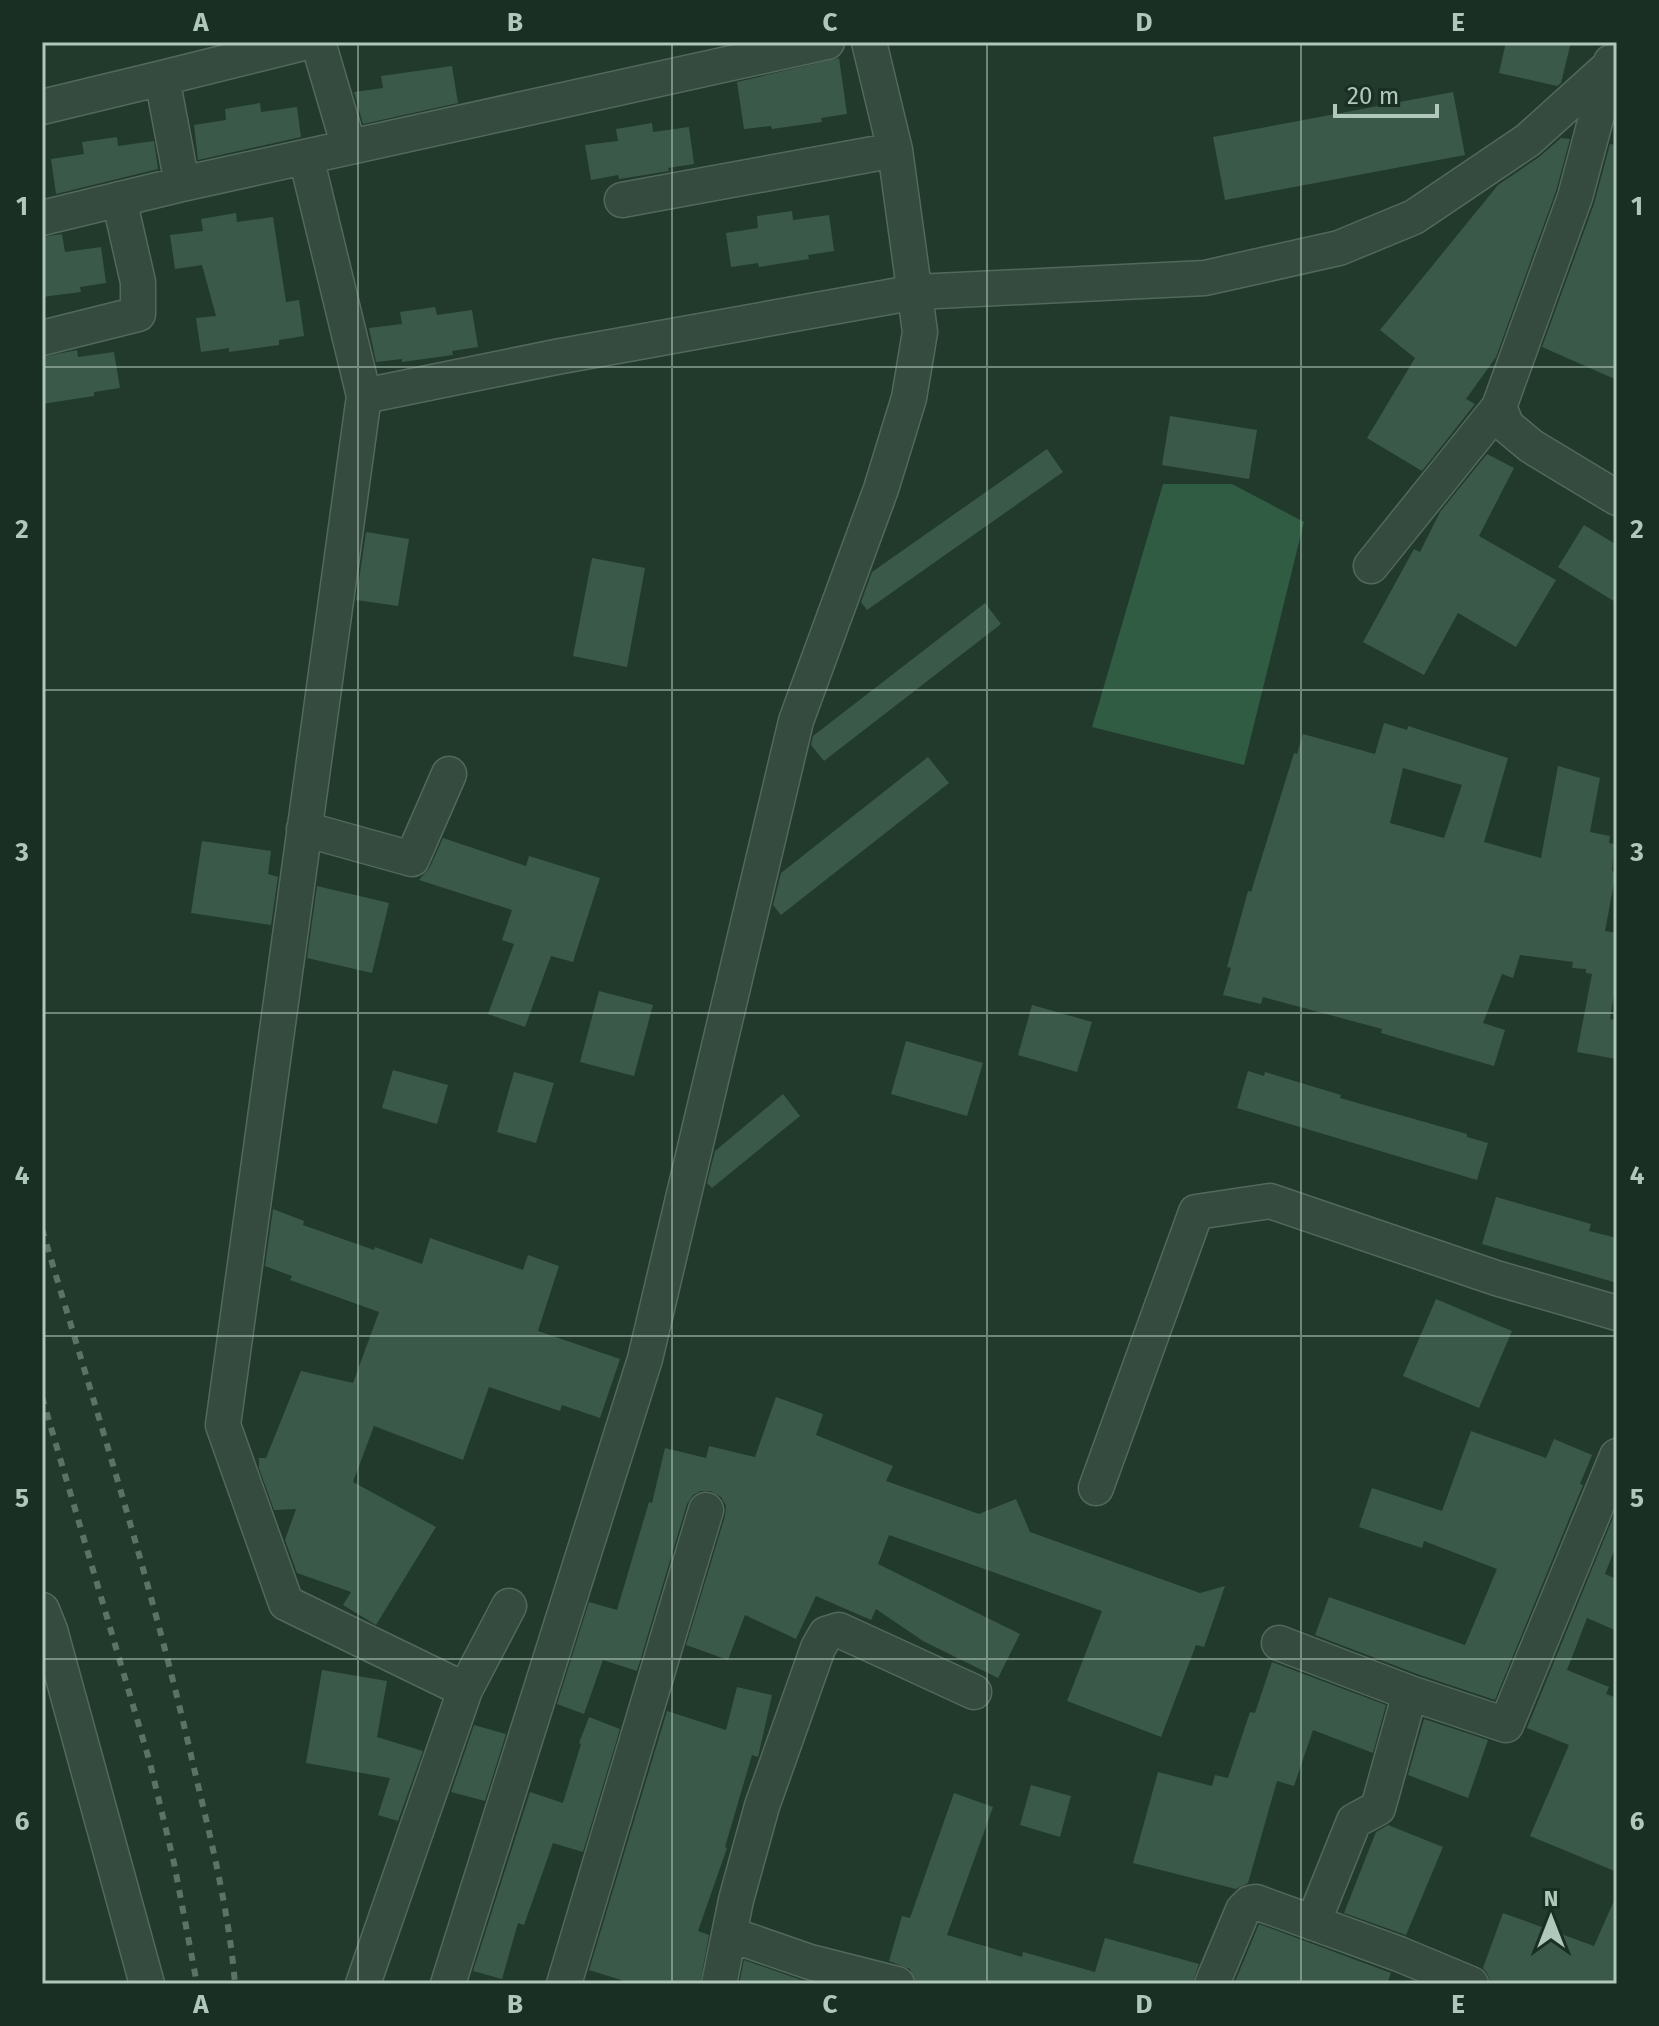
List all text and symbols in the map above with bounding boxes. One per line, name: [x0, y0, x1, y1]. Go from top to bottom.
text: A: [192, 7, 209, 38]
text: B: [507, 7, 523, 38]
text: C: [823, 7, 838, 38]
text: D: [1136, 7, 1153, 38]
text: E: [1451, 7, 1465, 38]
scale bar: [1335, 68, 1437, 118]
text: 20 m: [1347, 82, 1399, 110]
text: 1: [16, 191, 28, 222]
text: 1: [1631, 191, 1643, 222]
text: 2: [15, 514, 29, 545]
text: 2: [1630, 514, 1644, 545]
text: 3: [14, 837, 29, 868]
text: 3: [1629, 837, 1644, 868]
text: 4: [15, 1160, 30, 1191]
text: 4: [1630, 1160, 1645, 1191]
text: 5: [15, 1483, 29, 1514]
text: 5: [1630, 1483, 1644, 1514]
text: 6: [15, 1806, 30, 1837]
text: 6: [1630, 1806, 1645, 1837]
north arrow: [1511, 1878, 1591, 1958]
text: N: [1544, 1885, 1558, 1912]
text: A: [192, 1989, 209, 2020]
text: B: [507, 1989, 523, 2020]
text: C: [823, 1989, 838, 2020]
text: D: [1136, 1989, 1153, 2020]
text: E: [1451, 1989, 1465, 2020]

